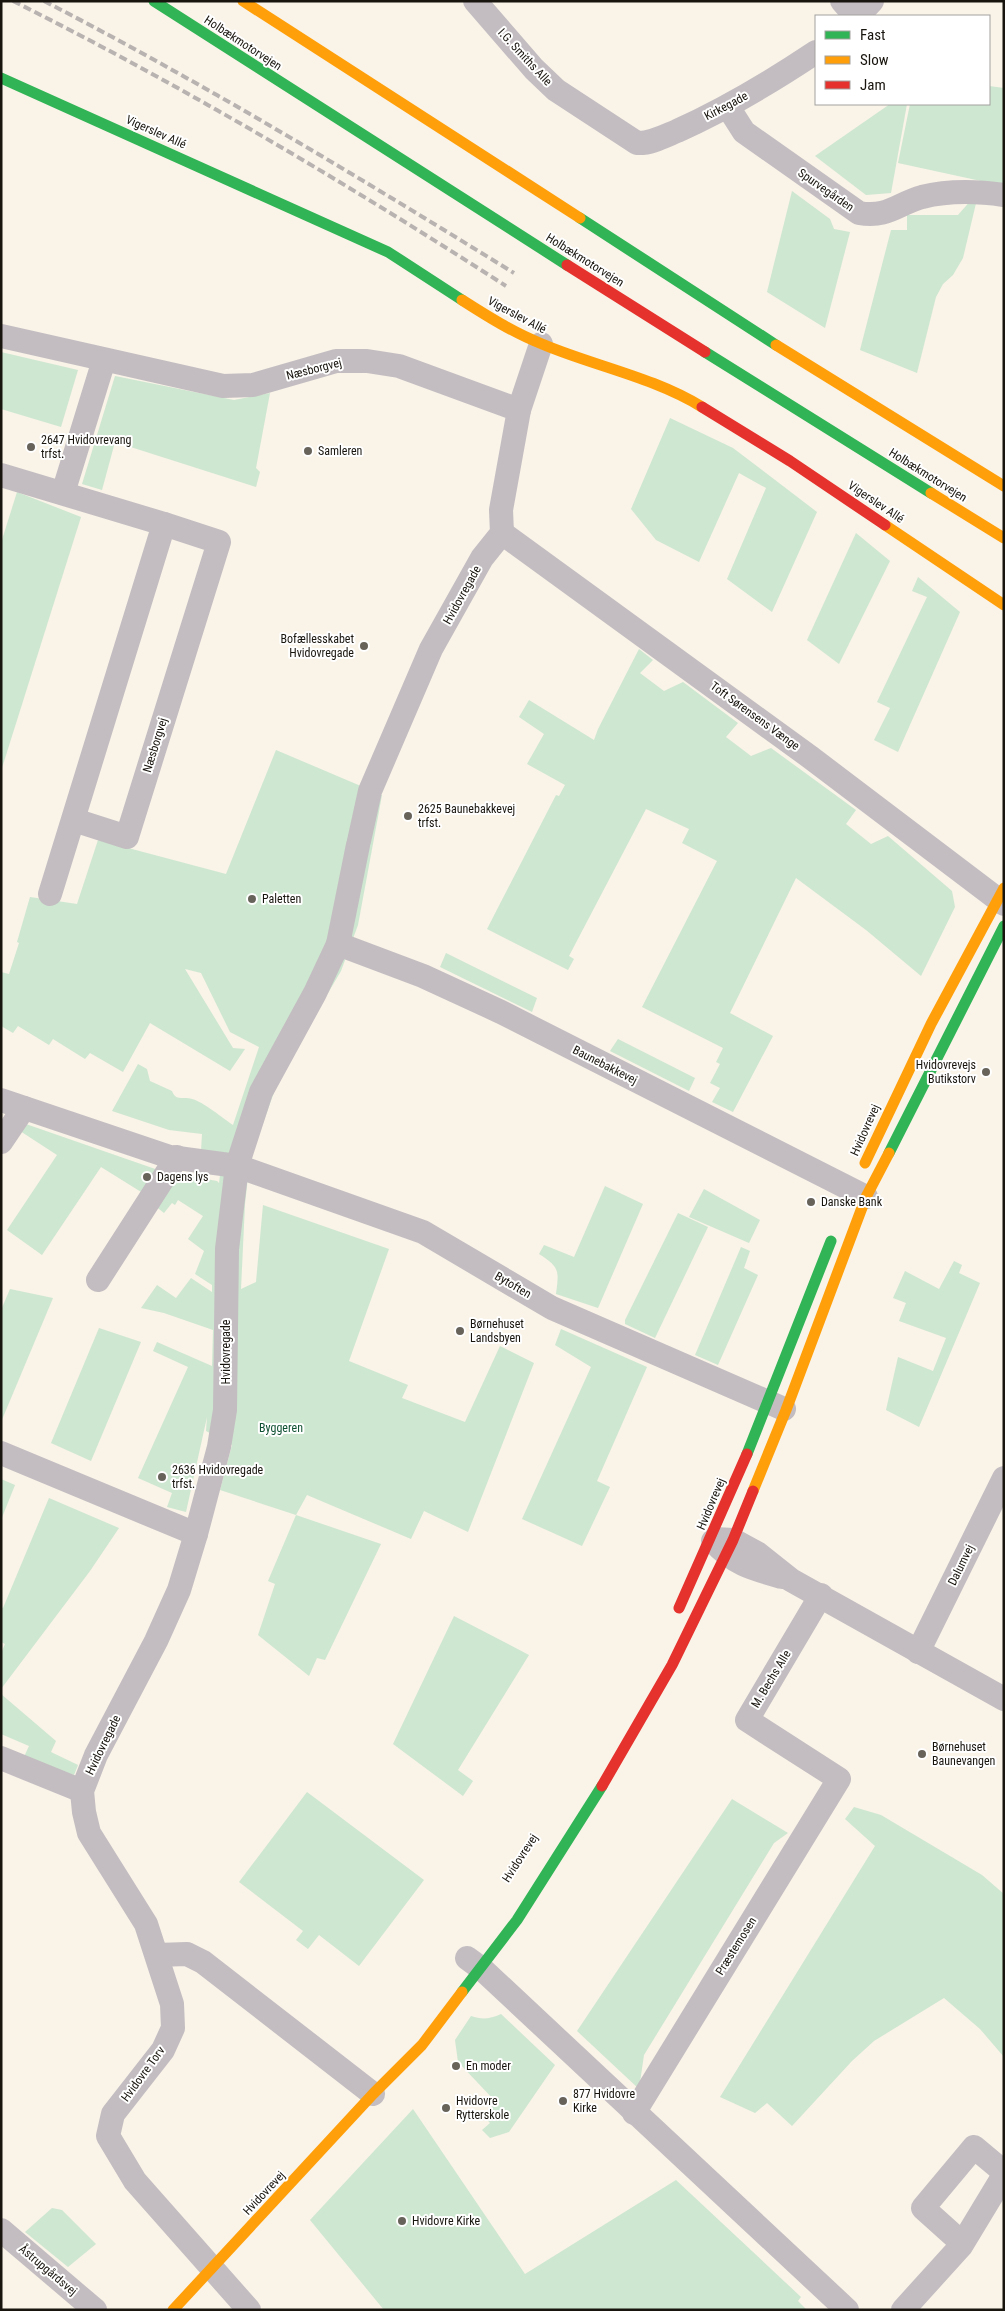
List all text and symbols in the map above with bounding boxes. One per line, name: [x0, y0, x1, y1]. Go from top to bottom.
street label: Holbækmotorvejen: [202, 13, 284, 73]
legend: [815, 15, 990, 105]
street label: I.G. Smiths Alle: [495, 26, 555, 89]
text: Fast: [860, 26, 885, 44]
text: Slow: [860, 51, 889, 69]
text: Jam: [860, 76, 886, 94]
street label: Kirkegade: [702, 89, 750, 123]
street label: Vigerslev Allé: [124, 113, 189, 152]
street label: Spurvegården: [795, 166, 857, 214]
street label: Holbækmotorvejen: [543, 230, 627, 290]
street label: Vigerslev Allé: [485, 294, 549, 336]
street label: Næsborgvej: [285, 355, 343, 383]
place label: 2647 Hvidovrevang trfst.: [41, 433, 131, 461]
marker: 2647 Hvidovrevang trfst.: [25, 441, 37, 453]
place label: Samleren: [318, 444, 363, 458]
marker: Samleren: [302, 445, 314, 457]
street label: Holbækmotorvejen: [886, 445, 970, 505]
street label: Vigerslev Allé: [845, 478, 907, 526]
street label: Hvidovregade: [440, 563, 484, 627]
place label: Bofællesskabet Hvidovregade: [281, 632, 354, 660]
marker: Bofællesskabet Hvidovregade: [358, 640, 370, 652]
street label: Toft Sørensens Vænge: [708, 679, 803, 753]
street label: Næsborgvej: [140, 716, 170, 774]
place label: 2625 Baunebakkevej trfst.: [418, 802, 515, 830]
marker: 2625 Baunebakkevej trfst.: [402, 810, 414, 822]
place label: Paletten: [262, 892, 301, 906]
marker: Paletten: [246, 893, 258, 905]
street label: Baunebakkevej: [570, 1043, 640, 1087]
place label: Hvidovrevejs Butikstorv: [916, 1058, 976, 1086]
marker: Hvidovrevejs Butikstorv: [980, 1066, 992, 1078]
street label: Hvidovrevej: [847, 1102, 883, 1158]
place label: Dagens lys: [157, 1170, 208, 1184]
marker: Dagens lys: [141, 1171, 153, 1183]
place label: Danske Bank: [821, 1195, 883, 1209]
marker: Danske Bank: [805, 1196, 817, 1208]
street label: Bytoften: [492, 1269, 534, 1301]
place label: Børnehuset Landsbyen: [470, 1317, 524, 1345]
street label: Hvidovregade: [219, 1319, 233, 1384]
marker: Børnehuset Landsbyen: [454, 1325, 466, 1337]
park label: Byggeren: [259, 1421, 303, 1435]
place label: 2636 Hvidovregade trfst.: [172, 1463, 264, 1491]
marker: 2636 Hvidovregade trfst.: [156, 1471, 168, 1483]
street label: Hvidovrevej: [694, 1476, 728, 1532]
street label: Dalumvej: [945, 1542, 977, 1588]
street label: M. Bechs Alle: [748, 1647, 794, 1710]
street label: Hvidovregade: [83, 1712, 124, 1777]
place label: Børnehuset Baunevangen: [932, 1740, 996, 1768]
marker: Børnehuset Baunevangen: [916, 1748, 928, 1760]
street label: Hvidovrevej: [499, 1831, 541, 1885]
street label: Præstemosen: [713, 1914, 759, 1978]
street label: Hvidovre Torv: [118, 2044, 168, 2104]
place label: En moder: [466, 2059, 511, 2073]
marker: En moder: [450, 2060, 462, 2072]
place label: 877 Hvidovre Kirke: [573, 2087, 635, 2115]
place label: Hvidovre Rytterskole: [456, 2094, 509, 2122]
marker: 877 Hvidovre Kirke: [557, 2095, 569, 2107]
marker: Hvidovre Rytterskole: [440, 2102, 452, 2114]
street label: Hvidovrevej: [240, 2168, 288, 2218]
place label: Hvidovre Kirke: [412, 2214, 481, 2228]
marker: Hvidovre Kirke: [396, 2215, 408, 2227]
street label: Åstrupgårdsvej: [16, 2240, 81, 2298]

